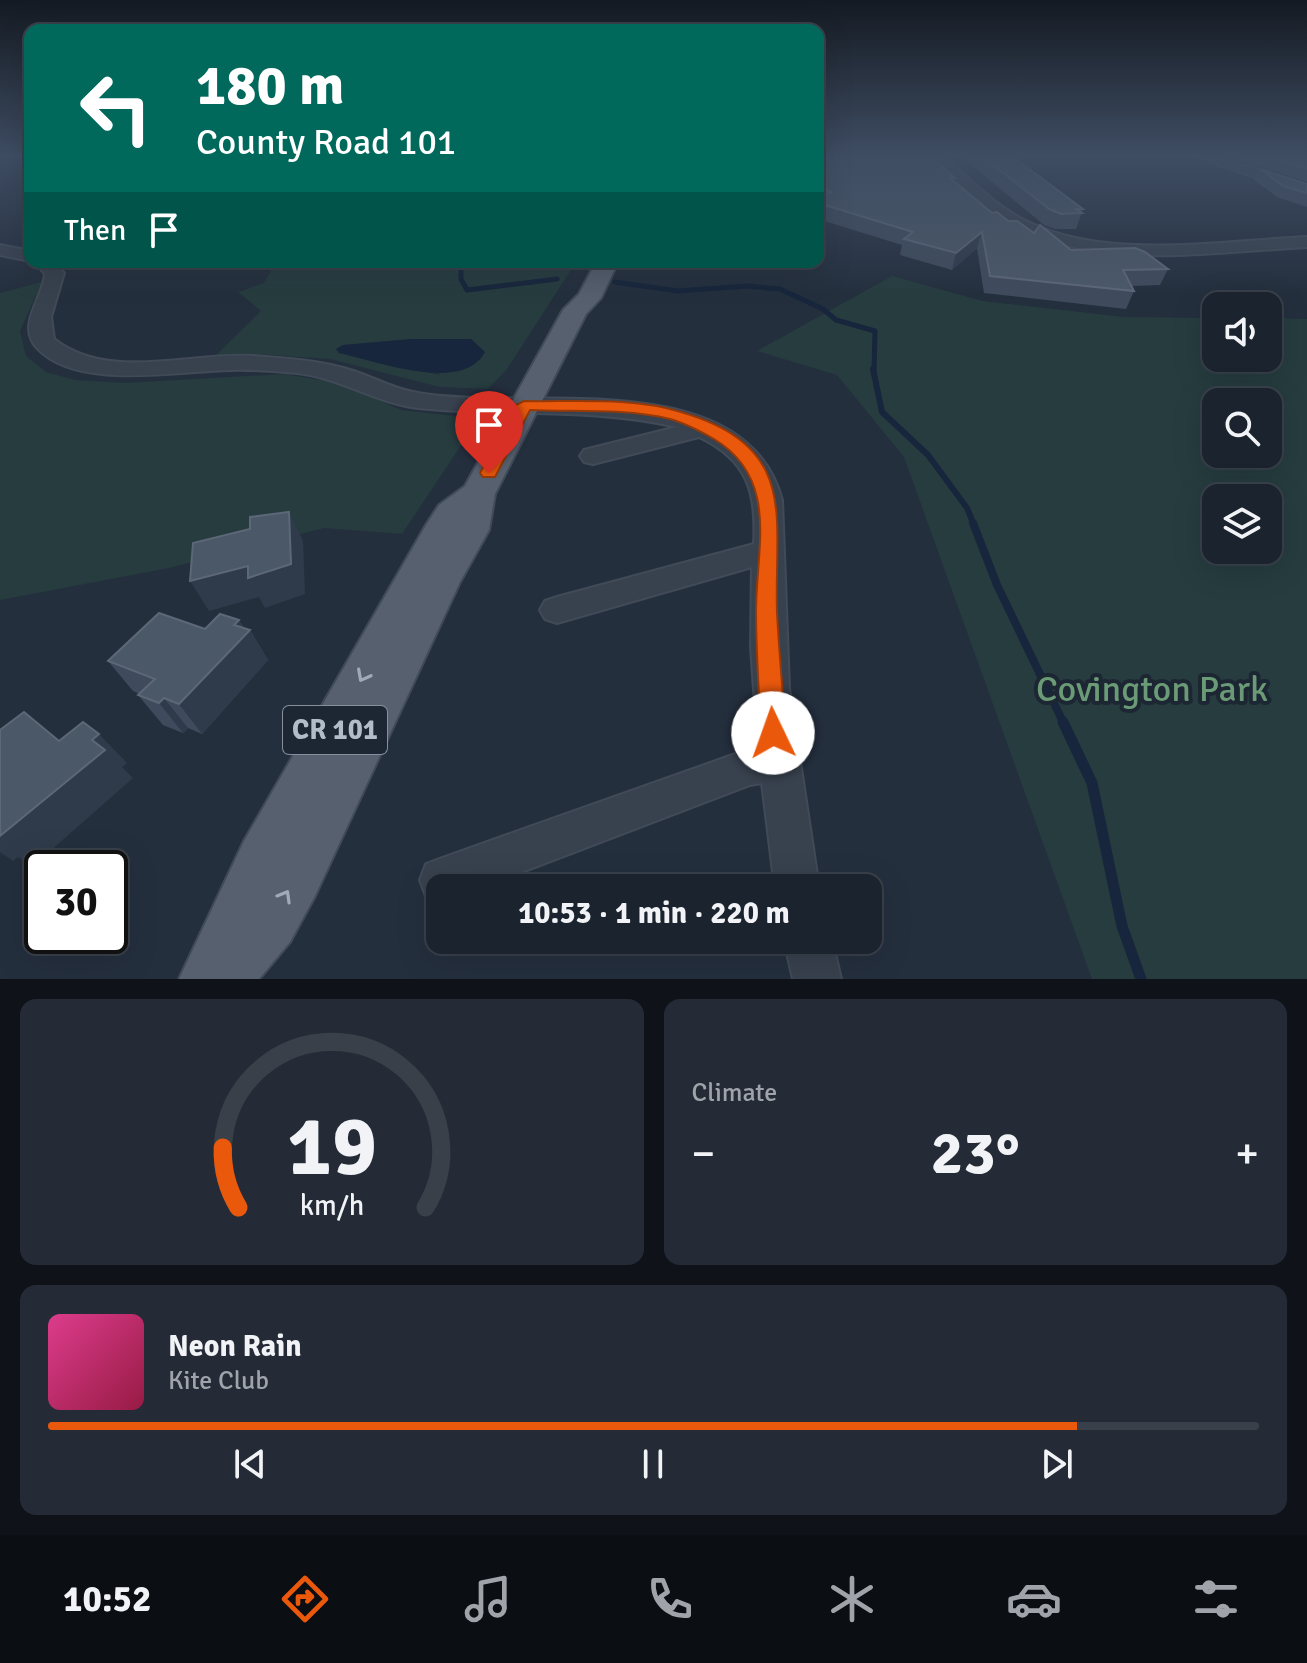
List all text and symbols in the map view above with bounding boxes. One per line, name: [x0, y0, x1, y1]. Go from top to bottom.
text: 180 m: [196, 51, 344, 120]
icon: left: [64, 56, 168, 160]
text: County Road 101: [196, 120, 456, 165]
icon: arrive: [142, 208, 186, 252]
text: Then: [64, 212, 126, 249]
map controls: [1202, 292, 1282, 564]
button: sound: [1202, 292, 1282, 372]
button: search: [1202, 388, 1282, 468]
pin: [455, 391, 523, 473]
icon: arrive: [467, 403, 511, 447]
button: layers: [1202, 484, 1282, 564]
one-way arrow: [358, 667, 373, 682]
park label: Covington Park: [1036, 667, 1268, 712]
position arrow: [731, 691, 815, 775]
road number: CR 101: [283, 706, 387, 754]
speed limit sign: 30: [24, 850, 128, 954]
one-way arrow: [275, 890, 291, 905]
text: 10:53 · 1 min · 220 m: [518, 895, 790, 932]
text: Climate: [692, 1077, 777, 1109]
text: 19: [287, 1096, 377, 1198]
text: 23°: [931, 1117, 1020, 1191]
text: −: [692, 1127, 715, 1181]
text: +: [1235, 1127, 1259, 1181]
text: km/h: [299, 1188, 364, 1223]
text: Neon Rain: [168, 1328, 302, 1365]
text: Kite Club: [168, 1365, 269, 1397]
icon: previous: [228, 1442, 272, 1486]
icon: pause: [631, 1442, 675, 1486]
icon: next: [1035, 1442, 1079, 1486]
icon: directions: [277, 1571, 333, 1627]
icon: music: [460, 1571, 516, 1627]
icon: phone: [642, 1571, 698, 1627]
icon: climate: [824, 1571, 880, 1627]
icon: car: [1006, 1571, 1062, 1627]
icon: filters: [1188, 1571, 1244, 1627]
text: 10:52: [63, 1577, 151, 1622]

